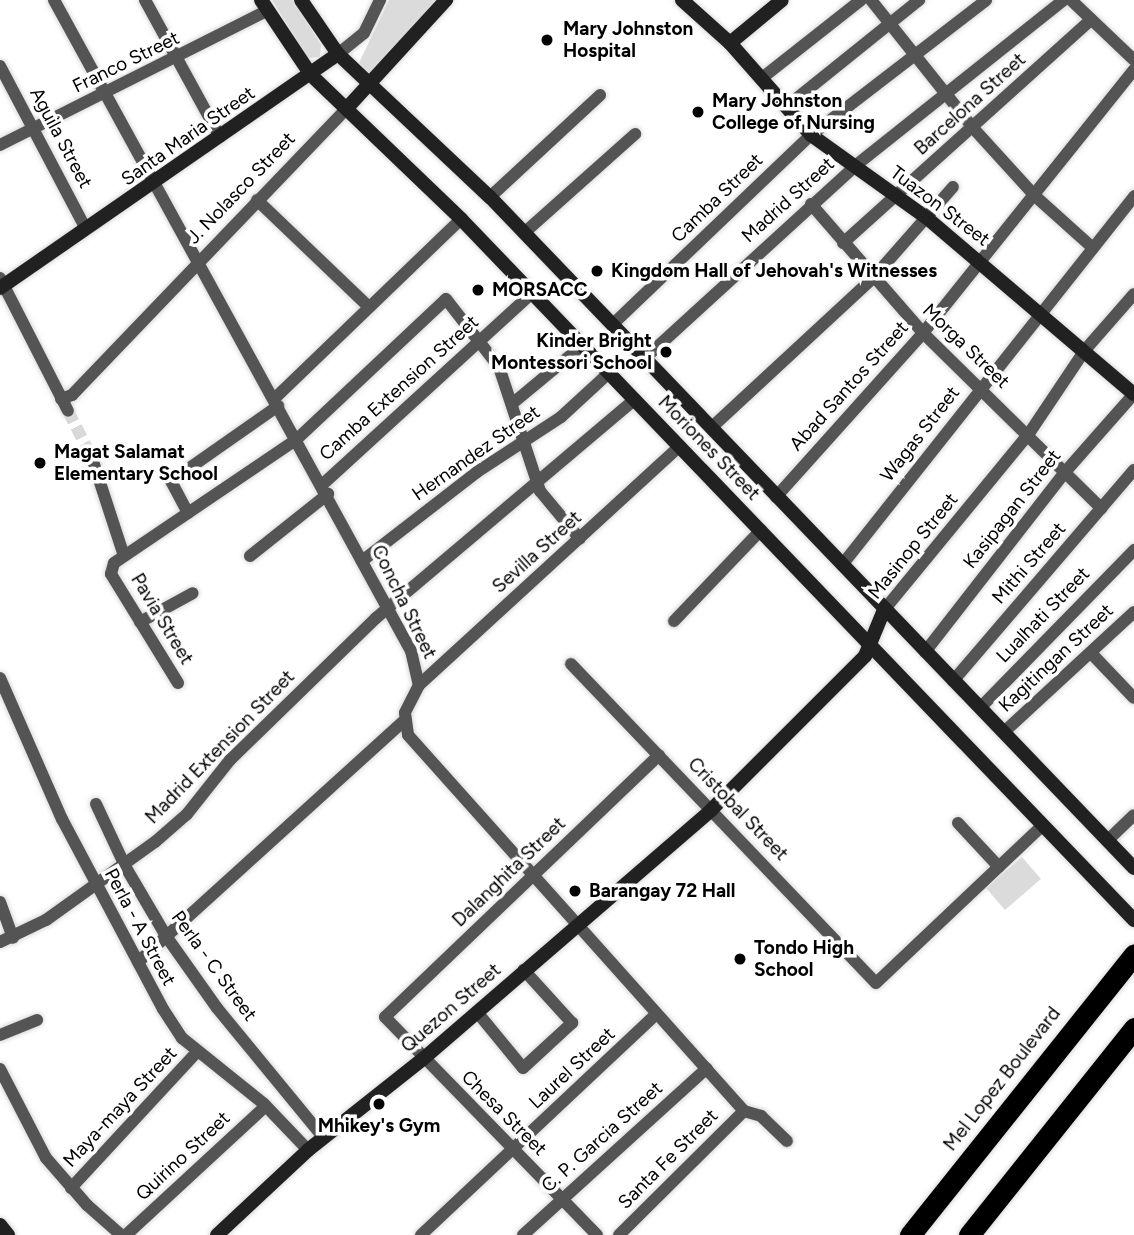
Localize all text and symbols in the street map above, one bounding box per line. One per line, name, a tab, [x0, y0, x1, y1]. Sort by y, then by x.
place label: Mary Johnston Hospital	[563, 18, 693, 62]
street label: Franco Street	[69, 26, 183, 98]
marker: Mary Johnston Hospital	[537, 30, 557, 50]
street label: Barcelona Street	[910, 48, 1030, 160]
street label: Santa Maria Street	[117, 81, 259, 191]
street label: Aguila Street	[25, 84, 97, 192]
place label: Mary Johnston College of Nursing	[712, 90, 875, 134]
marker: Mary Johnston College of Nursing	[690, 104, 706, 120]
street label: J. Nolasco Street	[182, 128, 300, 248]
street label: Camba Street	[667, 149, 767, 247]
street label: Madrid Street	[737, 152, 839, 248]
street label: Tuazon Street	[886, 161, 994, 251]
place label: Kingdom Hall of Jehovah's Witnesses	[611, 260, 937, 282]
marker: Kingdom Hall of Jehovah's Witnesses	[589, 263, 605, 279]
place label: MORSACC	[492, 279, 588, 301]
marker: MORSACC	[470, 282, 486, 298]
street label: Morga Street	[918, 299, 1014, 393]
street label: Camba Extension Street	[315, 311, 483, 465]
street label: Abad Santos Street	[785, 317, 913, 455]
place label: Kinder Bright Montessori School	[491, 330, 652, 374]
marker: Kinder Bright Montessori School	[658, 344, 674, 360]
street label: Wagas Street	[876, 382, 964, 486]
street label: Moriones Street	[653, 391, 765, 505]
street label: Hernandez Street	[408, 400, 544, 506]
place label: Magat Salamat Elementary School	[54, 441, 218, 485]
street label: Kasipagan Street	[958, 445, 1066, 573]
marker: Magat Salamat Elementary School	[32, 455, 48, 471]
street label: Masinop Street	[863, 488, 963, 604]
street label: Sevilla Street	[488, 506, 586, 598]
street label: Mithi Street	[987, 518, 1071, 608]
street label: Concha Street	[367, 541, 441, 663]
street label: Lualhati Street	[992, 562, 1094, 668]
street label: Pavia Street	[126, 569, 198, 669]
street label: Kagitingan Street	[994, 599, 1118, 717]
street label: Madrid Extension Street	[141, 665, 299, 829]
street label: Cristobal Street	[683, 753, 793, 865]
street label: Dalanghita Street	[448, 812, 570, 932]
street label: Perla - A Street	[100, 864, 180, 990]
place label: Barangay 72 Hall	[589, 880, 735, 902]
marker: Barangay 72 Hall	[567, 883, 583, 899]
street label: Perla - C Street	[166, 907, 262, 1025]
place label: Tondo High School	[754, 937, 854, 981]
marker: Tondo High School	[732, 951, 748, 967]
street label: Quezon Street	[396, 959, 506, 1057]
street label: Mel Lopez Boulevard	[939, 1003, 1065, 1155]
street label: Laurel Street	[524, 1022, 620, 1114]
street label: Maya-maya Street	[58, 1042, 182, 1172]
street label: Chesa Street	[457, 1066, 551, 1160]
street label: C. P. Garcia Street	[537, 1077, 667, 1197]
marker: Mhikey's Gym	[371, 1096, 387, 1112]
street label: Santa Fe Street	[613, 1104, 723, 1214]
street label: Quirino Street	[131, 1107, 235, 1205]
place label: Mhikey's Gym	[318, 1115, 440, 1137]

